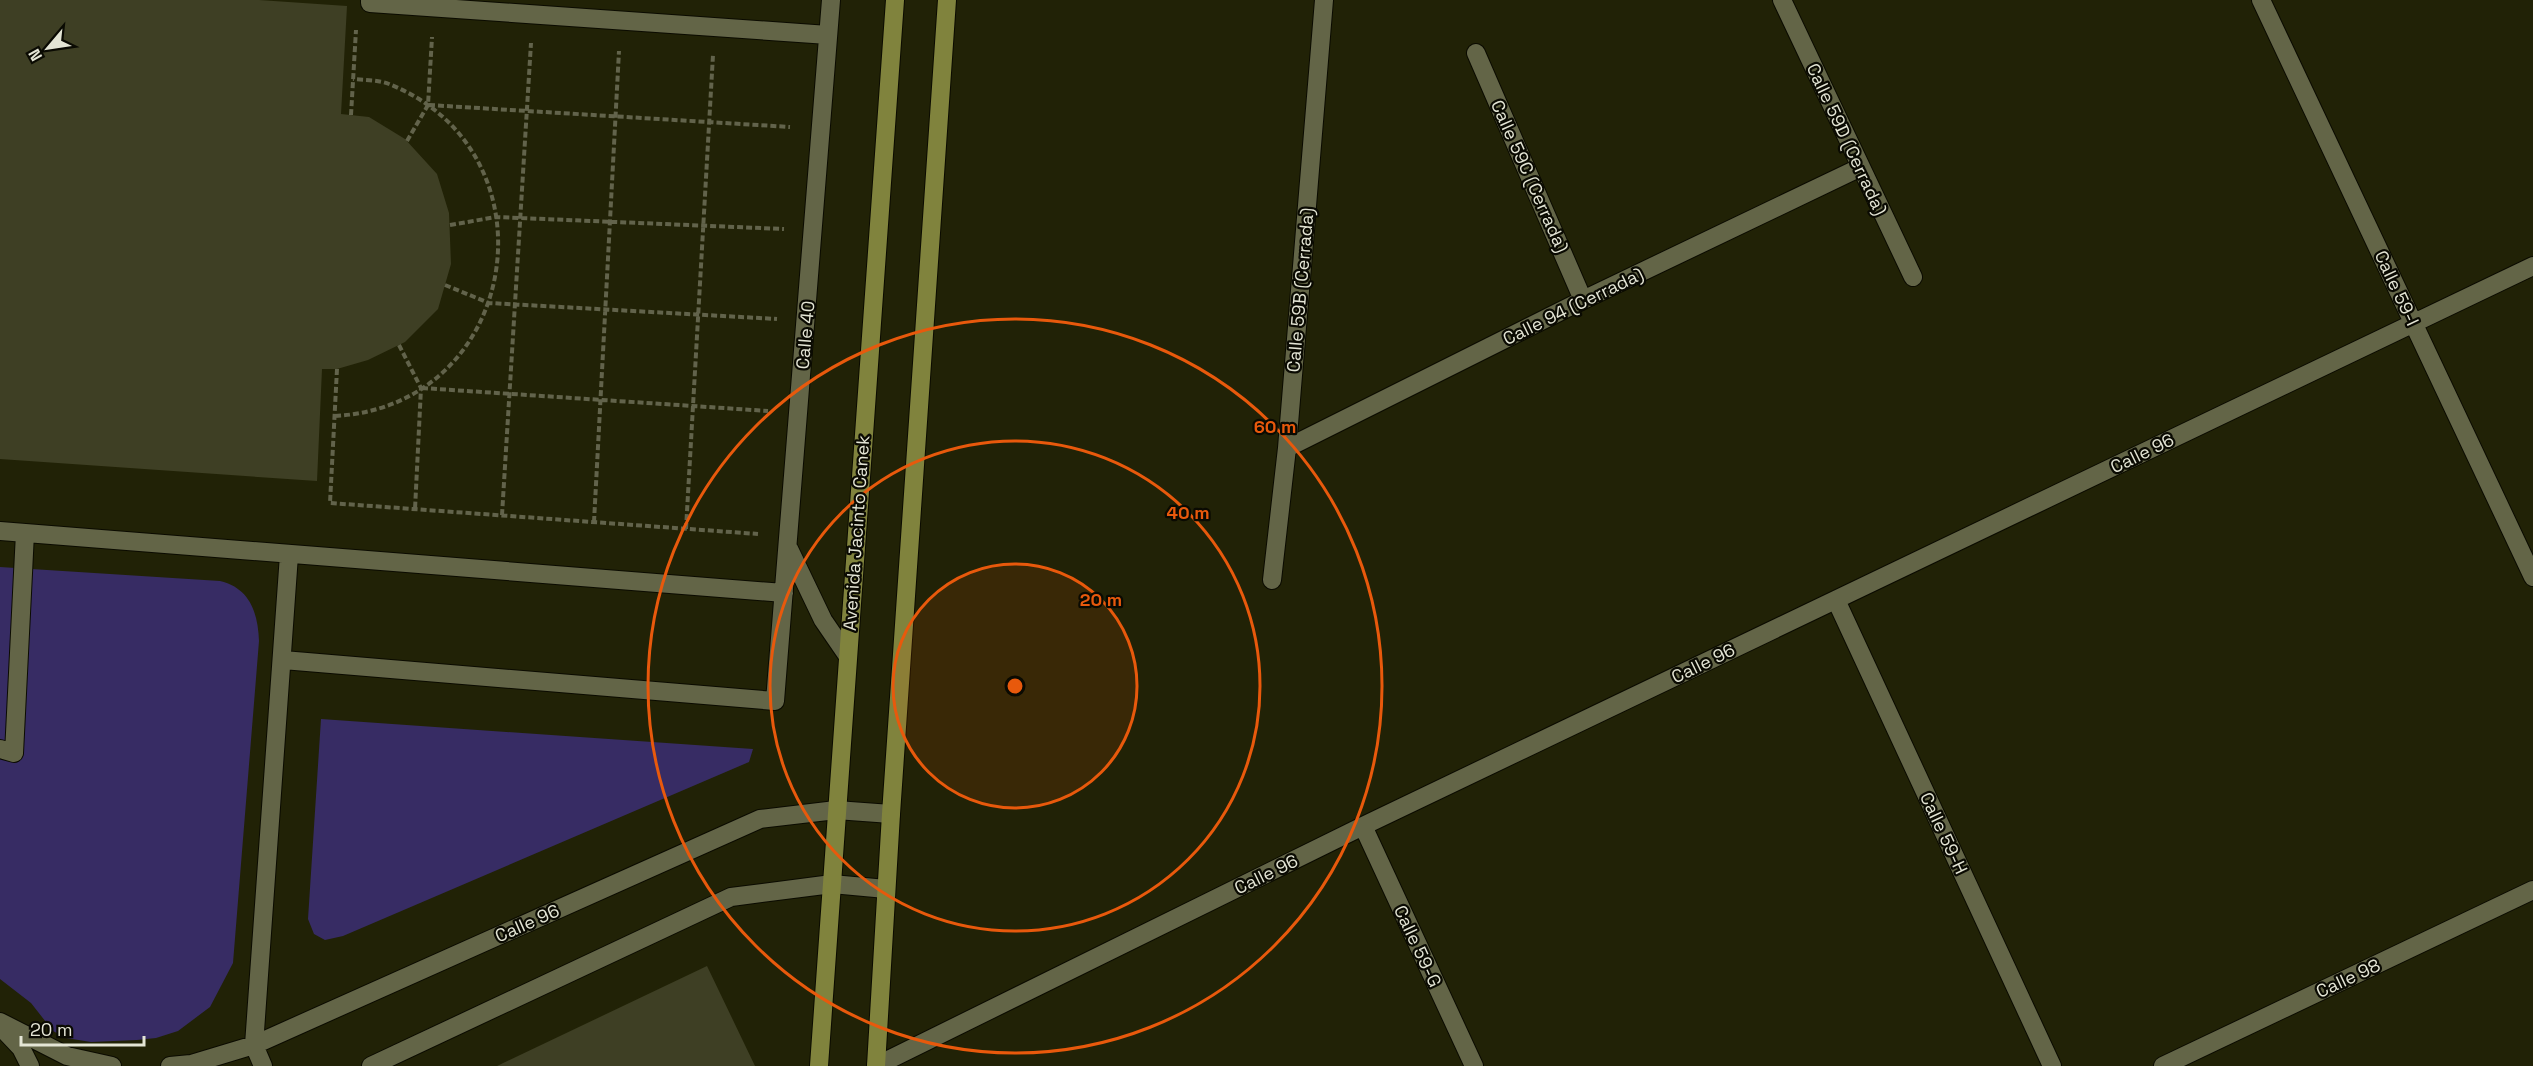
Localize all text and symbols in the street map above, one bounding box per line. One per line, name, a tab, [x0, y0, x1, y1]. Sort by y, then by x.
north arrow	[18, 18, 78, 78]
text: N	[24, 45, 47, 65]
street label: Calle 59D (Cerrada)	[1802, 59, 1892, 219]
street label: Calle 59C (Cerrada)	[1486, 96, 1574, 256]
street label: Calle 59B (Cerrada)	[1281, 207, 1319, 373]
street label: Calle 59-I	[2370, 247, 2424, 329]
street label: Calle 94 (Cerrada)	[1499, 262, 1647, 350]
street label: Calle 40	[791, 300, 819, 370]
text: 60 m	[1254, 415, 1296, 438]
street label: Calle 96	[2106, 428, 2178, 478]
street label: Avenida Jacinto Canek	[838, 434, 874, 632]
text: 40 m	[1166, 501, 1210, 524]
text: 20 m	[1080, 588, 1122, 611]
street label: Calle 96	[1667, 638, 1739, 688]
centre of rings	[1005, 676, 1025, 696]
street label: Calle 59-H	[1915, 788, 1973, 878]
street label: Calle 96	[1230, 849, 1302, 899]
street label: Calle 96	[491, 899, 563, 947]
street label: Calle 59-G	[1389, 901, 1447, 991]
street label: Calle 98	[2312, 953, 2384, 1003]
scale bar	[21, 1009, 144, 1047]
text: 20 m	[30, 1018, 73, 1041]

